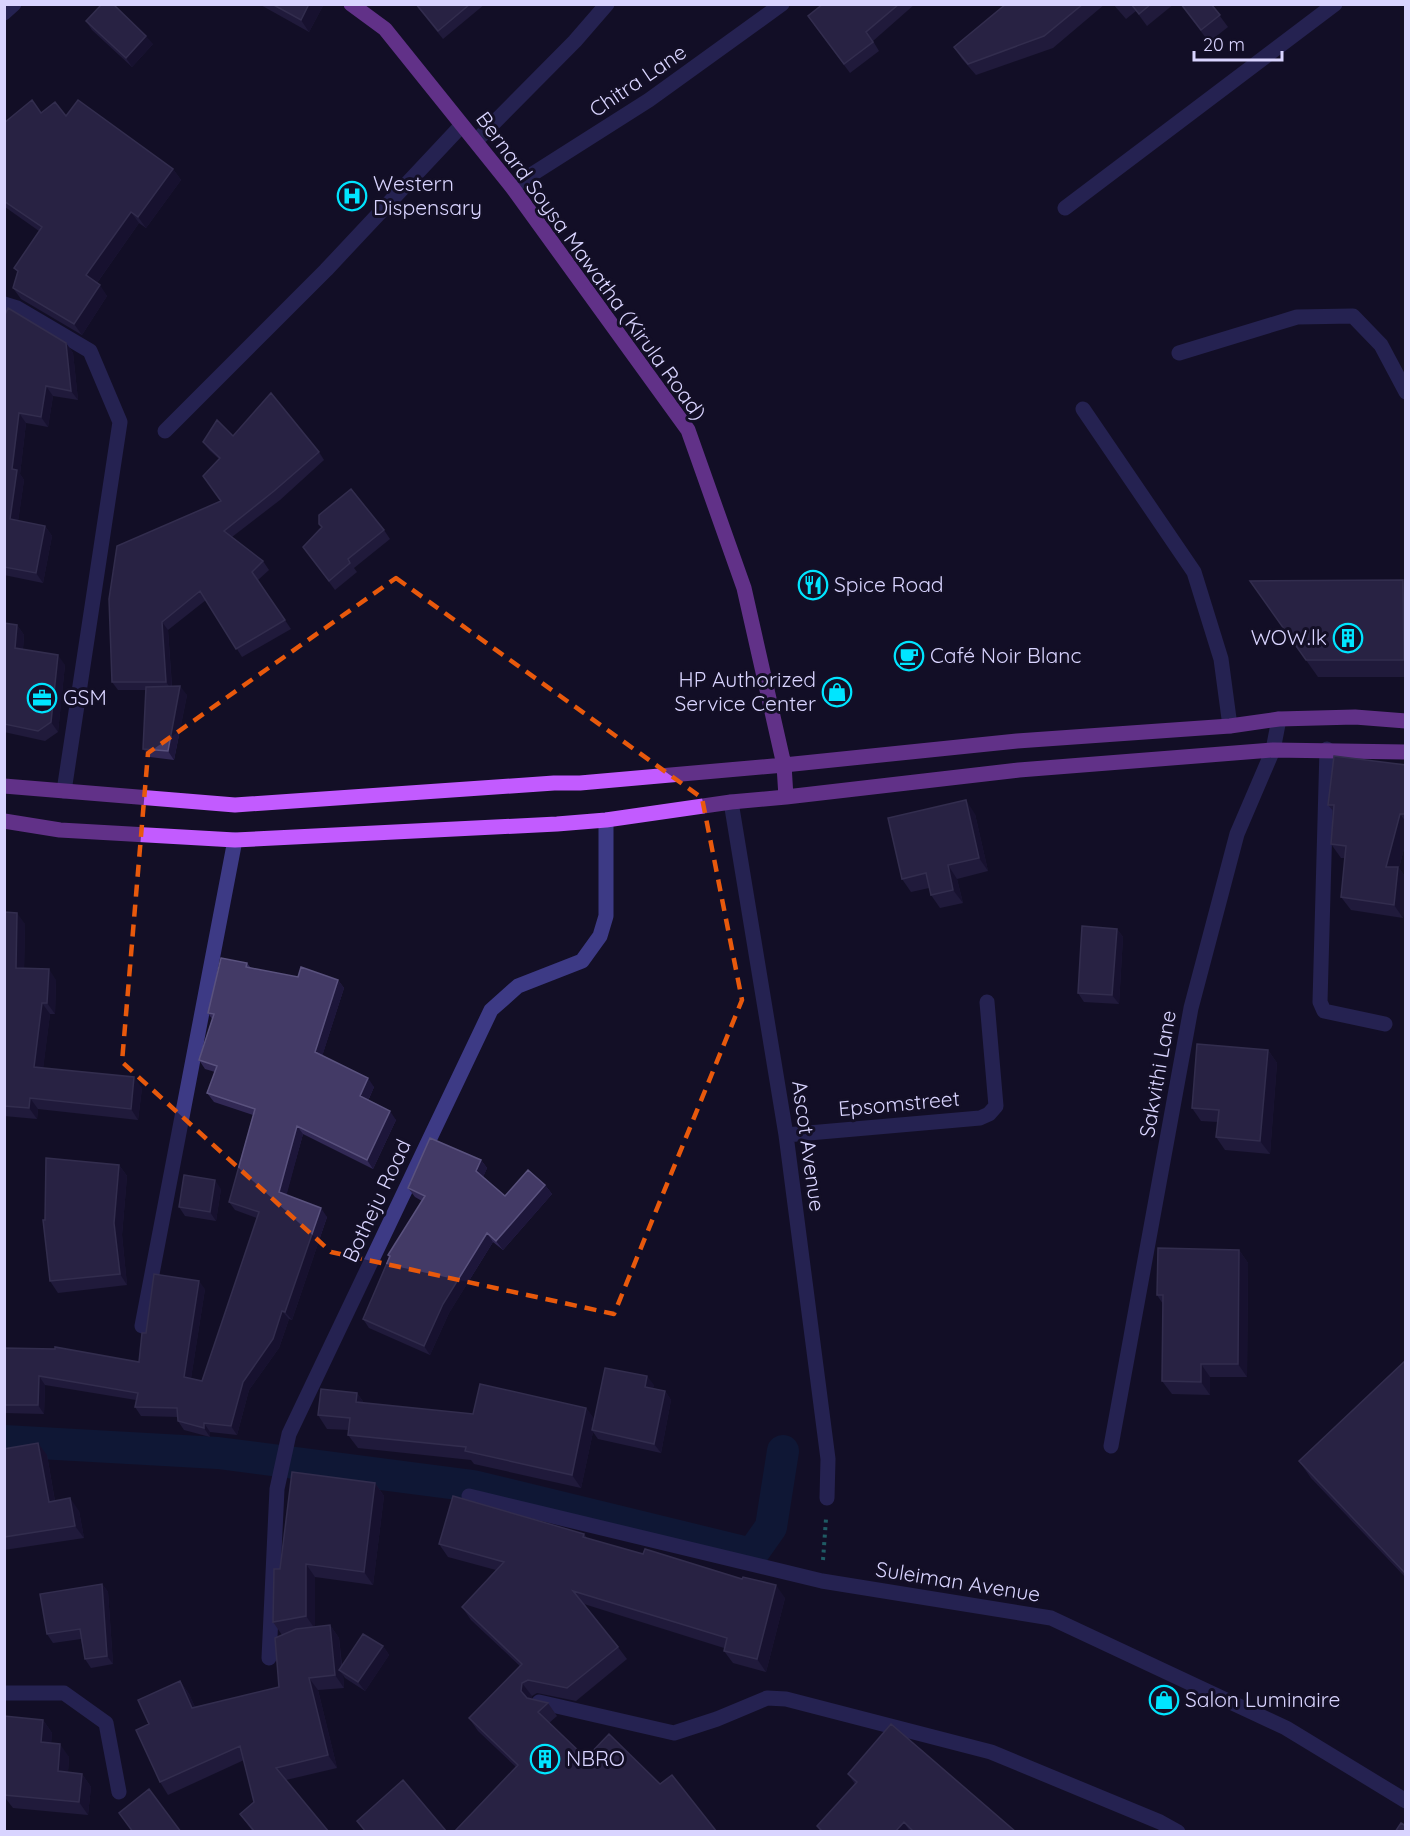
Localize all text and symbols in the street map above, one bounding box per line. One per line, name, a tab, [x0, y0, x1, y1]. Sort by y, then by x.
scale bar	[1194, 24, 1282, 62]
text: 20 m	[1203, 33, 1245, 56]
street label: Chitra Lane	[584, 38, 691, 122]
street label: Bernard Soysa Mawatha (Kirula Road)	[471, 106, 713, 425]
place label: Western Dispensary	[373, 170, 482, 220]
hospital icon: Western Dispensary	[336, 180, 368, 212]
restaurant icon: Spice Road	[797, 569, 829, 601]
place label: Spice Road	[834, 571, 944, 597]
building icon: WOW.lk	[1332, 622, 1364, 654]
place label: WOW.lk	[1251, 624, 1327, 650]
cafe icon: Café Noir Blanc	[893, 640, 925, 672]
place label: Café Noir Blanc	[930, 642, 1081, 668]
place label: HP Authorized Service Center	[674, 666, 816, 716]
shop icon: HP Authorized Service Center	[821, 676, 853, 708]
office icon: GSM	[26, 682, 58, 714]
place label: GSM	[63, 684, 107, 710]
street label: Sakvithi Lane	[1133, 1008, 1181, 1139]
street label: Ascot Avenue	[787, 1079, 831, 1213]
street label: Epsomstreet	[837, 1085, 961, 1121]
street label: Botheju Road	[336, 1135, 416, 1266]
street label: Suleiman Avenue	[874, 1555, 1042, 1607]
shop icon: Salon Luminaire	[1148, 1684, 1180, 1716]
place label: Salon Luminaire	[1185, 1686, 1340, 1712]
building icon: NBRO	[529, 1743, 561, 1775]
place label: NBRO	[566, 1745, 625, 1771]

